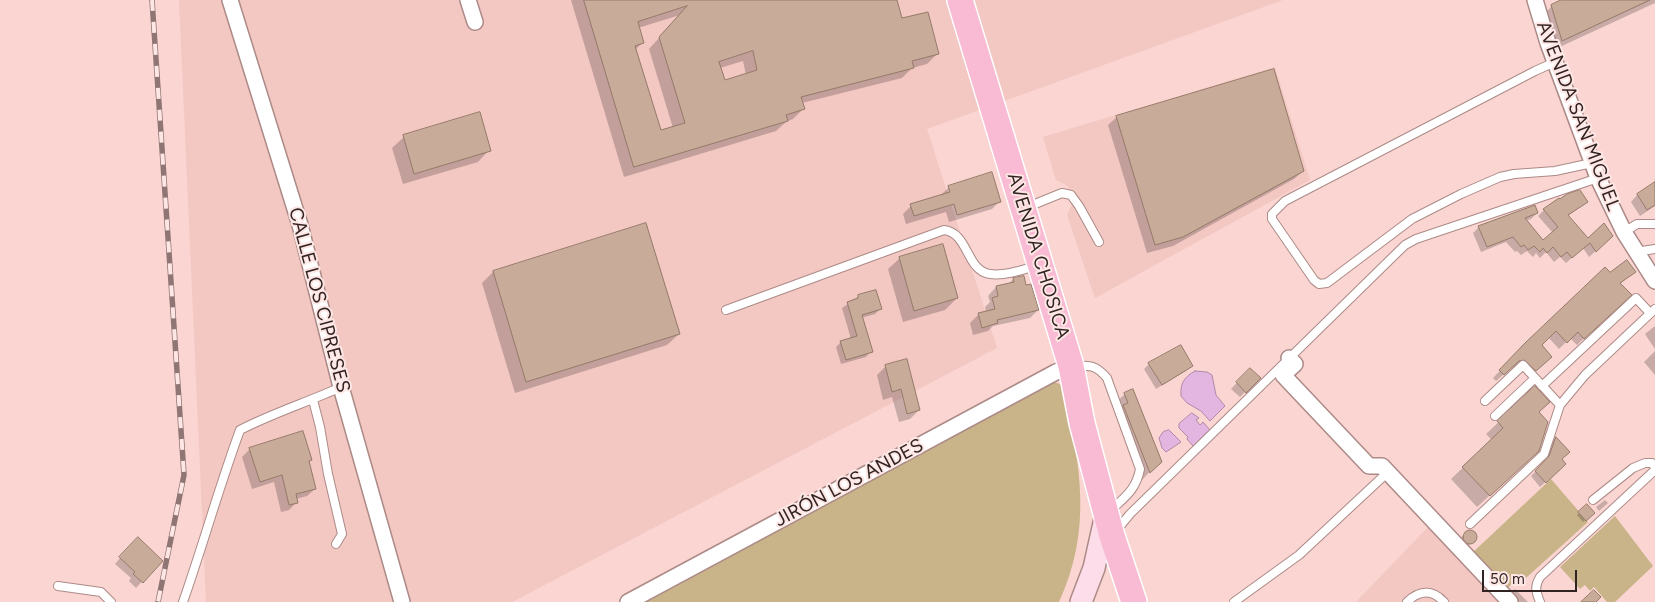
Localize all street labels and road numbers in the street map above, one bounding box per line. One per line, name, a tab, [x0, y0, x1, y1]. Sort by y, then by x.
street label: AVENIDA SAN MIGUEL	[1531, 18, 1625, 214]
street label: AVENIDA CHOSICA	[1002, 170, 1074, 342]
street label: CALLE LOS CIPRESES	[283, 205, 355, 395]
street label: JIRÓN LOS ANDES	[771, 434, 927, 532]

